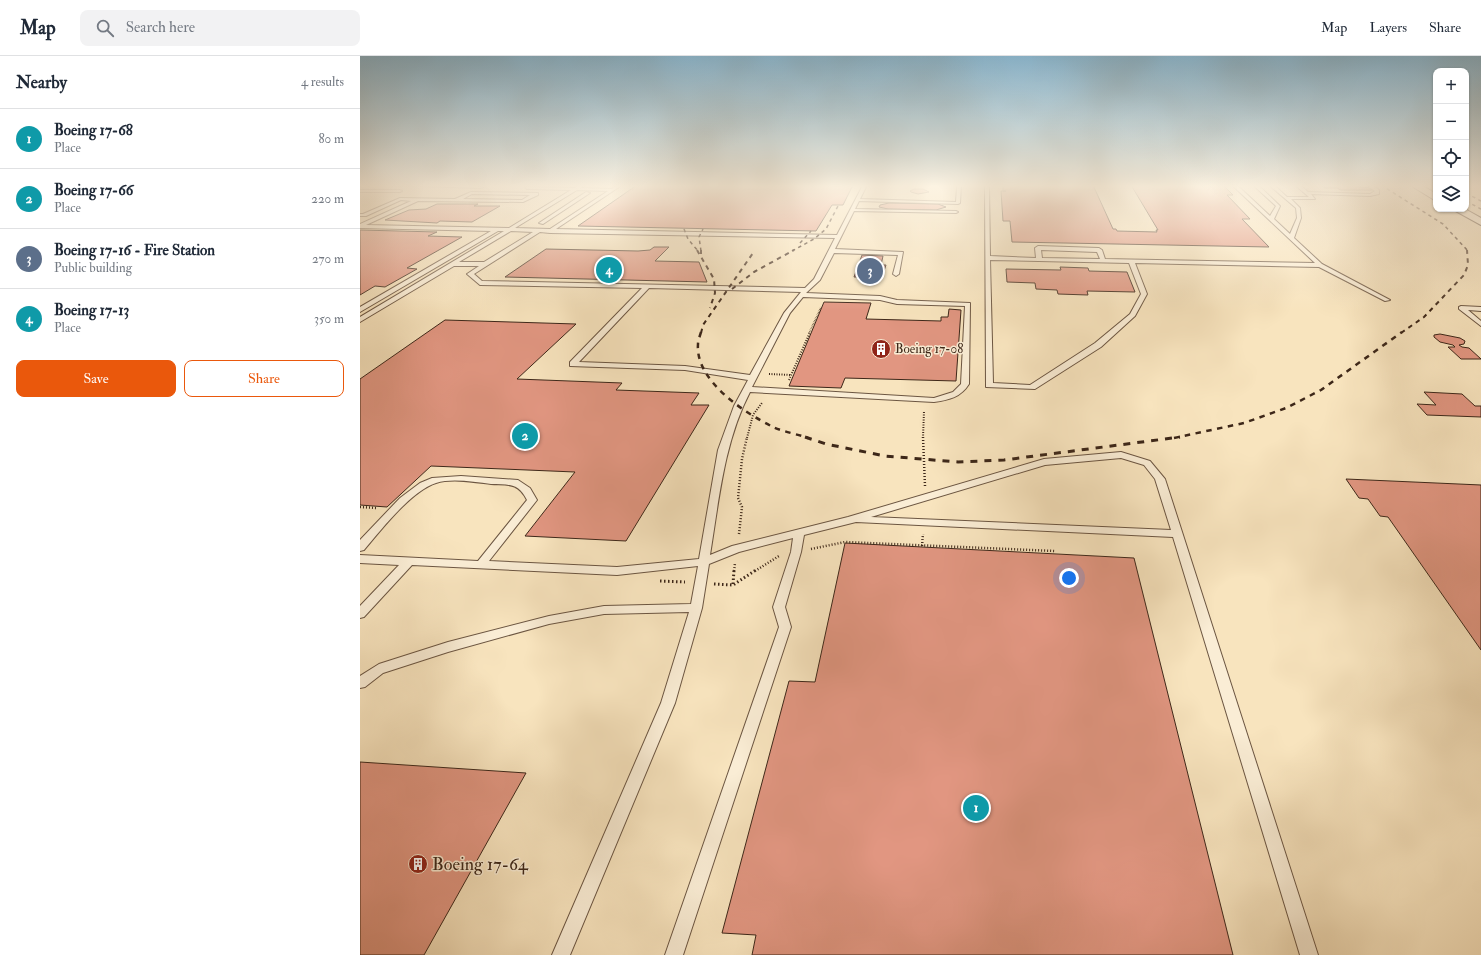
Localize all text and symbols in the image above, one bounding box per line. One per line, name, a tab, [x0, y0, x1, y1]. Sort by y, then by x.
search box	[80, 10, 360, 46]
text: Map	[20, 16, 56, 40]
icon: search	[94, 17, 116, 39]
text: Search here	[126, 18, 195, 37]
text: Map	[1321, 19, 1347, 36]
text: Layers	[1369, 19, 1407, 36]
text: Share	[1429, 19, 1461, 36]
map controls	[1433, 68, 1469, 212]
button: +	[1433, 68, 1469, 104]
text: Nearby	[16, 72, 67, 93]
text: 4 results	[301, 74, 344, 90]
button: −	[1433, 104, 1469, 140]
text: Boeing 17-68	[54, 121, 133, 140]
text: 1	[27, 131, 31, 147]
text: 80 m	[318, 131, 344, 147]
text: Place	[54, 140, 81, 156]
button: locate	[1433, 140, 1469, 176]
button: layers	[1433, 176, 1469, 212]
text: Boeing 17-66	[54, 181, 133, 200]
text: 2	[26, 191, 32, 207]
text: 220 m	[311, 191, 344, 207]
text: Place	[54, 200, 81, 216]
text: Boeing 17-16 - Fire Station	[54, 241, 215, 260]
text: 3	[27, 251, 32, 267]
text: 270 m	[312, 251, 344, 267]
pin: 4	[596, 255, 622, 285]
pin: 3	[857, 256, 883, 286]
text: Public building	[54, 260, 132, 276]
text: Boeing 17-13	[54, 301, 129, 320]
text: 4	[25, 311, 33, 327]
text: 350 m	[314, 311, 344, 327]
text: Place	[54, 320, 81, 336]
building icon: Boeing 17-08	[870, 338, 892, 360]
place label: Boeing 17-08	[895, 341, 963, 357]
button: Save	[16, 360, 176, 397]
button: Share	[184, 360, 344, 397]
pin: 2	[512, 421, 538, 451]
your location	[1059, 568, 1079, 588]
pin: 1	[963, 793, 989, 823]
building icon: Boeing 17-64	[407, 853, 429, 875]
place label: Boeing 17-64	[432, 853, 529, 876]

